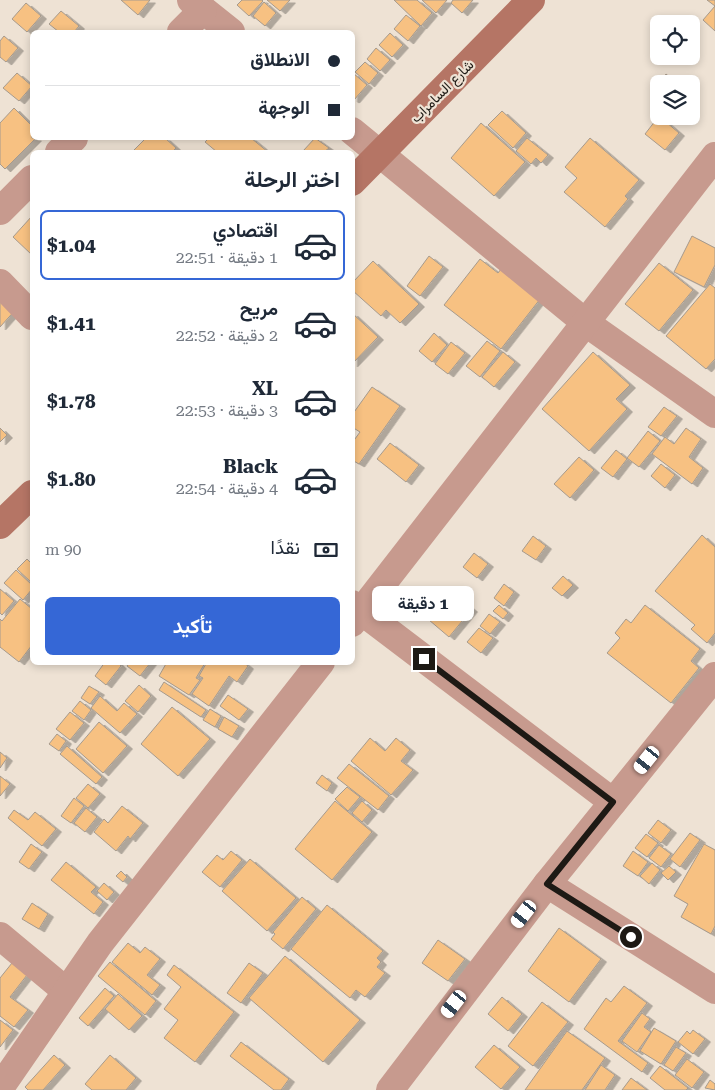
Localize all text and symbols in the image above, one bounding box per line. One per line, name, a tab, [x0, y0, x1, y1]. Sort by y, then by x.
map controls	[650, 15, 700, 125]
button: locate	[650, 15, 700, 65]
text: الانطلاق	[250, 48, 310, 71]
street label: شارع السامراب	[407, 56, 479, 128]
button: layers	[650, 75, 700, 125]
text: الوجهة	[258, 96, 310, 119]
text: اختر الرحلة	[244, 167, 340, 192]
text: اقتصادي	[213, 219, 278, 242]
icon: car	[293, 223, 338, 268]
text: $1.04	[47, 234, 96, 257]
text: 1 دقيقة · 22:51	[176, 248, 278, 267]
text: مريح	[240, 297, 278, 320]
icon: car	[293, 301, 338, 346]
text: $1.41	[47, 312, 96, 335]
text: 2 دقيقة · 22:52	[176, 326, 278, 345]
text: XL	[252, 377, 278, 400]
icon: car	[293, 379, 338, 424]
text: $1.78	[47, 390, 96, 413]
text: 3 دقيقة · 22:53	[176, 401, 278, 420]
text: Black	[223, 455, 278, 478]
icon: car	[293, 457, 338, 502]
text: $1.80	[47, 468, 96, 491]
text: 4 دقيقة · 22:54	[176, 479, 278, 498]
text: نقدًا	[271, 536, 300, 559]
icon: cash	[312, 536, 340, 564]
text: 90 m	[45, 540, 82, 559]
callout: 1 دقيقة	[373, 586, 475, 622]
text: 1 دقيقة	[398, 594, 448, 613]
button: تأكيد	[45, 597, 340, 655]
route end	[413, 648, 435, 670]
car	[631, 744, 662, 776]
car	[508, 898, 539, 930]
route start	[620, 926, 642, 948]
car	[438, 988, 469, 1020]

